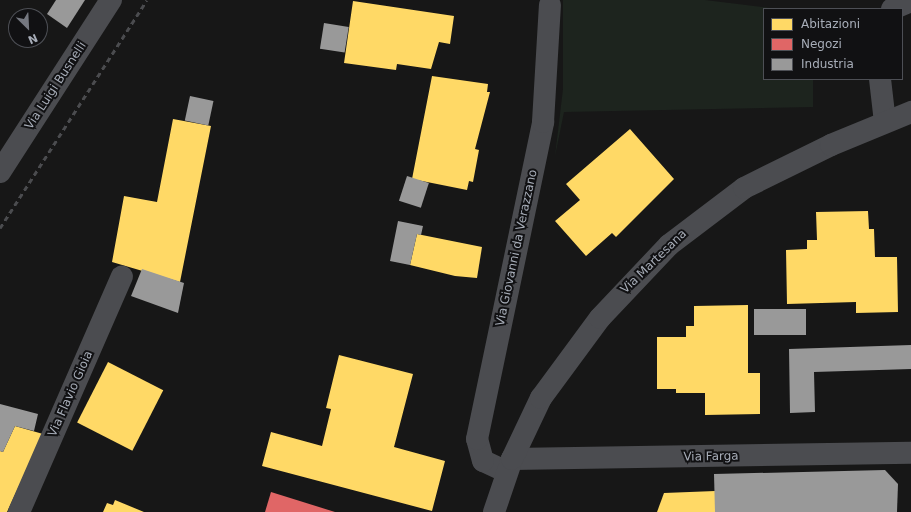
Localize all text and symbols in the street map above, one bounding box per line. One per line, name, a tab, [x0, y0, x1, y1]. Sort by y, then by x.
north arrow	[8, 8, 48, 48]
legend	[763, 8, 903, 80]
text: Abitazioni	[801, 17, 860, 31]
text: N	[26, 31, 40, 46]
text: Negozi	[801, 37, 842, 51]
street label: Via Luigi Busnelli	[22, 39, 90, 133]
text: Industria	[801, 57, 854, 71]
street label: Via Giovanni da Verazzano	[493, 168, 541, 328]
street label: Via Martesana	[618, 227, 690, 297]
street label: Via Flavio Gioia	[46, 349, 96, 439]
street label: Via Farga	[683, 449, 739, 465]

